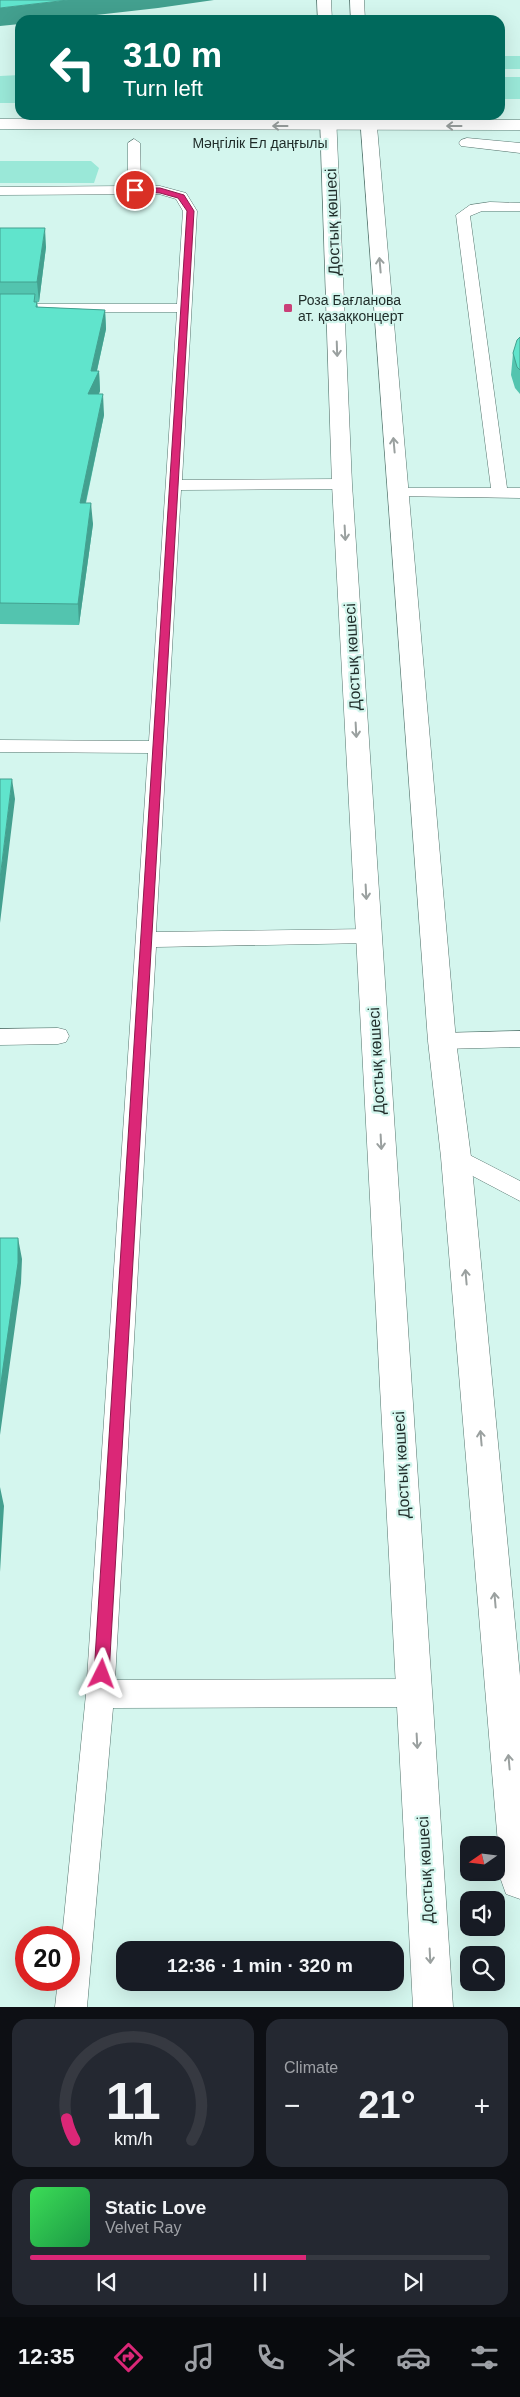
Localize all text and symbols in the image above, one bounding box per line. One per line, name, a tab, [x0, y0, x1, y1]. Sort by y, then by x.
icon: left	[40, 35, 105, 100]
text: 310 m	[123, 35, 222, 74]
text: Turn left	[123, 76, 203, 101]
one-way arrow	[272, 121, 288, 130]
one-way arrow	[446, 121, 462, 131]
street label: Мәңгілік Ел даңғылы	[192, 135, 328, 151]
street label: Достық көшесі	[322, 168, 343, 276]
pin	[114, 169, 156, 211]
icon: arrive	[121, 176, 149, 204]
one-way arrow	[376, 257, 385, 273]
place label: Роза Бағланова ат. қазақконцерт	[298, 292, 404, 324]
marker: Роза Бағланова ат. қазақконцерт	[282, 302, 294, 314]
one-way arrow	[332, 341, 341, 357]
one-way arrow	[390, 437, 399, 453]
one-way arrow	[340, 524, 349, 540]
street label: Достық көшесі	[341, 603, 364, 711]
one-way arrow	[352, 722, 361, 738]
one-way arrow	[361, 884, 370, 900]
street label: Достық көшесі	[365, 1007, 388, 1115]
one-way arrow	[376, 1133, 386, 1149]
one-way arrow	[461, 1269, 471, 1285]
street label: Достық көшесі	[390, 1411, 413, 1519]
one-way arrow	[476, 1431, 485, 1447]
one-way arrow	[490, 1593, 500, 1609]
position arrow	[75, 1647, 127, 1699]
one-way arrow	[413, 1733, 422, 1749]
one-way arrow	[505, 1755, 514, 1771]
street label: Достық көшесі	[414, 1816, 437, 1924]
north arrow	[460, 1836, 505, 1881]
map controls	[460, 1836, 505, 1991]
button: sound	[460, 1891, 505, 1936]
speed limit sign: 20	[15, 1926, 80, 1991]
button: search	[460, 1946, 505, 1991]
one-way arrow	[426, 1948, 435, 1964]
text: 12:36 · 1 min · 320 m	[167, 1955, 353, 1976]
text: Climate	[284, 2059, 338, 2076]
text: 11	[106, 2072, 160, 2130]
text: 21°	[358, 2084, 416, 2126]
text: −	[284, 2090, 300, 2121]
text: +	[474, 2090, 490, 2121]
text: km/h	[114, 2129, 152, 2149]
text: Static Love	[105, 2197, 206, 2218]
text: Velvet Ray	[105, 2219, 181, 2236]
icon: previous	[93, 2268, 121, 2296]
icon: pause	[246, 2268, 274, 2296]
icon: next	[399, 2268, 427, 2296]
icon: directions	[111, 2340, 146, 2375]
icon: music	[182, 2340, 217, 2375]
icon: phone	[253, 2340, 288, 2375]
icon: climate	[324, 2340, 359, 2375]
icon: car	[396, 2340, 431, 2375]
icon: filters	[467, 2340, 502, 2375]
text: 12:35	[18, 2344, 74, 2369]

